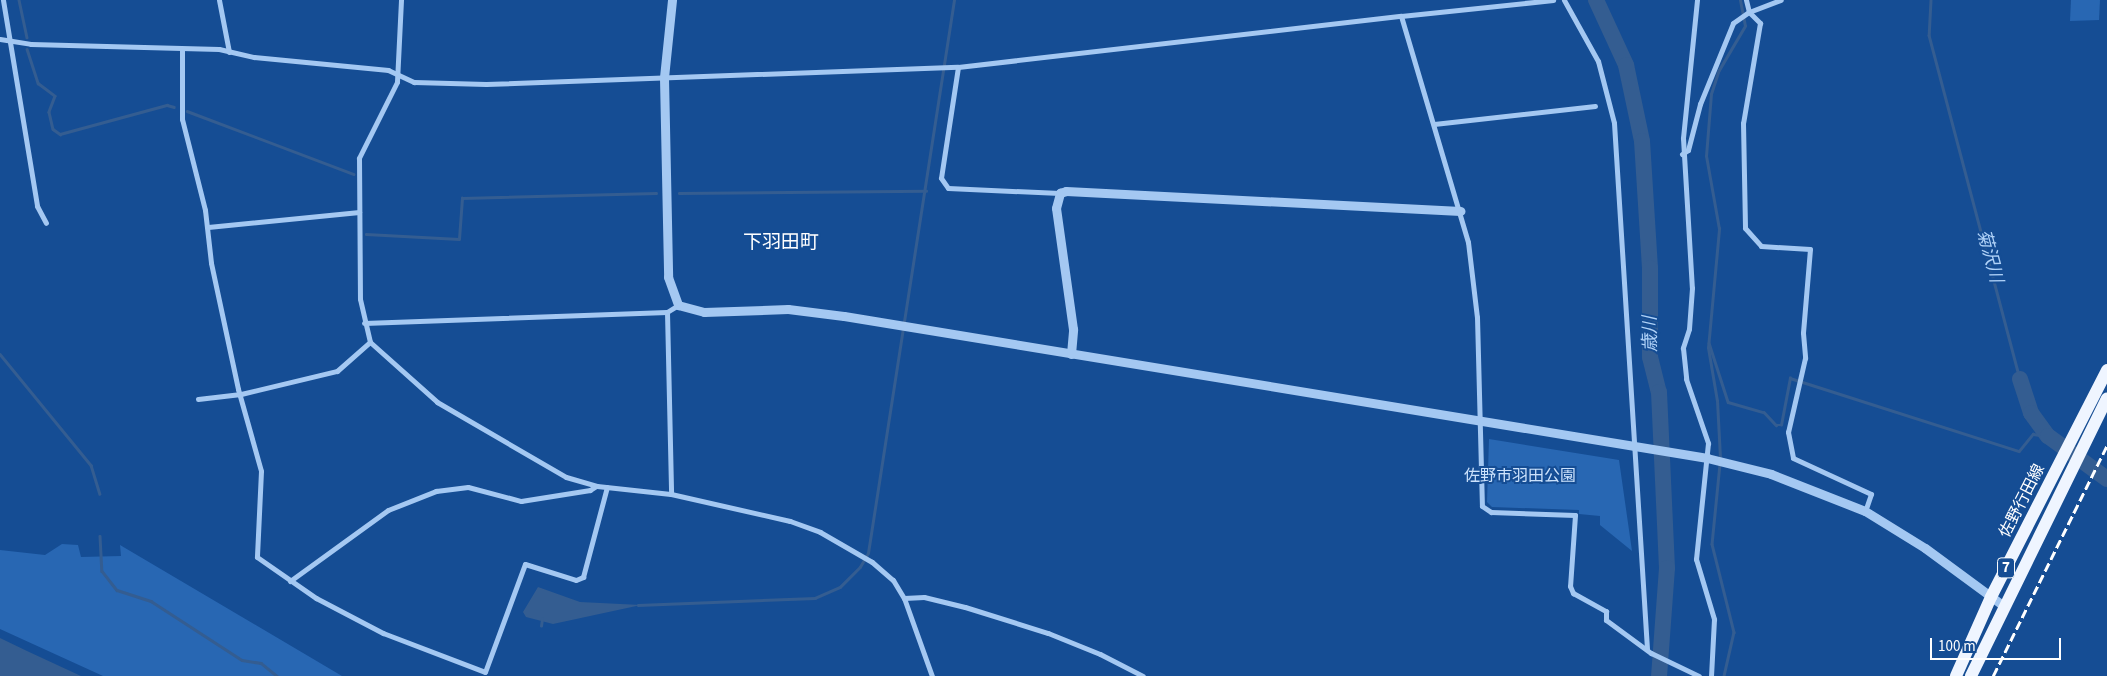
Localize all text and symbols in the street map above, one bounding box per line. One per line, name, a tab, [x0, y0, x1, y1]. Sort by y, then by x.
water label: 菊沢川	[1972, 227, 2006, 285]
district label: 下羽田町	[743, 232, 819, 254]
water label: 歳川	[1640, 316, 1662, 352]
street label: 佐野行田線	[1995, 461, 2049, 541]
park label: 佐野市羽田公園	[1464, 466, 1576, 486]
road number: 7	[1996, 556, 2016, 580]
scale bar	[1932, 628, 2063, 660]
text: 100 m	[1938, 636, 1976, 657]

